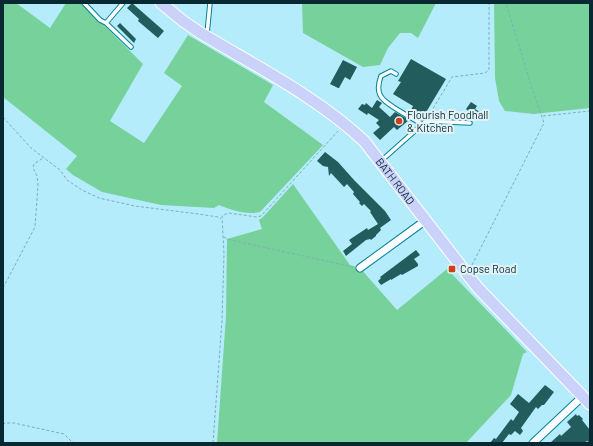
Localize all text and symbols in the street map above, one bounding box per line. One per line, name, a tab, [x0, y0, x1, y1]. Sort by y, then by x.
place label: Flourish Foodhall & Kitchen	[407, 108, 488, 134]
marker: Flourish Foodhall & Kitchen	[394, 116, 404, 126]
street label: BATH ROAD	[374, 155, 418, 207]
place label: Copse Road	[460, 262, 516, 275]
marker: Copse Road	[447, 264, 457, 274]

